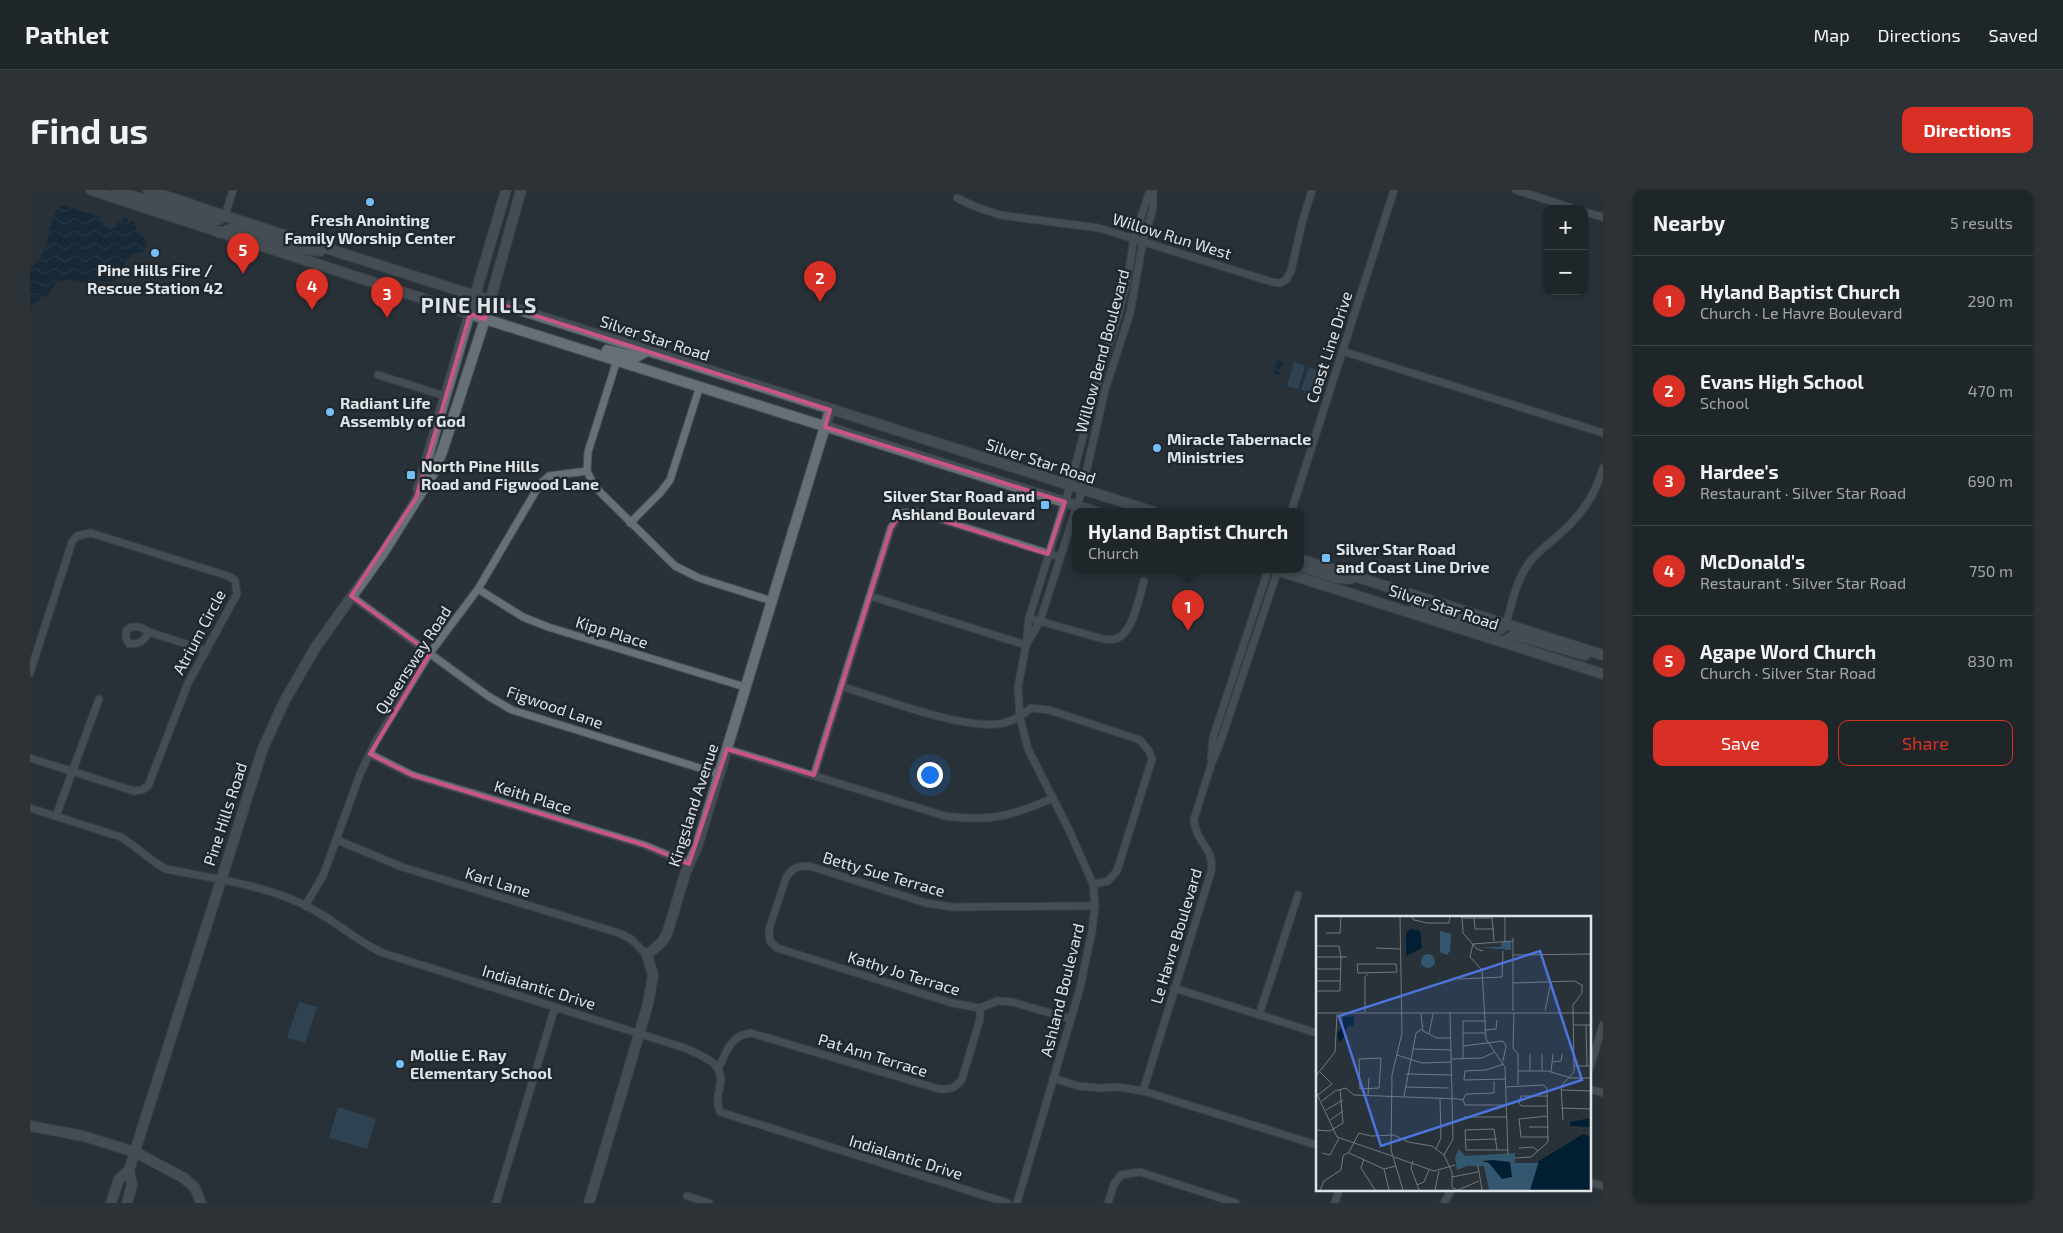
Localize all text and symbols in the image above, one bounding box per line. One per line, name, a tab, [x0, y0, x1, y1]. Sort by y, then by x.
text: Pathlet	[25, 20, 109, 49]
text: Map	[1813, 24, 1850, 46]
text: Directions	[1878, 24, 1961, 46]
text: Saved	[1989, 24, 2038, 46]
button: Directions	[1902, 107, 2033, 153]
text: Find us	[30, 109, 148, 151]
marker: Fresh Anointing Family Worship Center	[364, 196, 376, 208]
map controls	[1543, 205, 1588, 295]
button: +	[1543, 205, 1588, 250]
street label: Willow Run West	[1110, 208, 1234, 263]
place label: Fresh Anointing Family Worship Center	[285, 210, 456, 248]
text: Nearby	[1653, 210, 1725, 235]
text: 5 results	[1950, 213, 2013, 232]
pin: 5	[227, 233, 259, 274]
marker: Pine Hills Fire / Rescue Station 42	[149, 247, 161, 259]
button: −	[1543, 250, 1588, 295]
place label: Pine Hills Fire / Rescue Station 42	[87, 260, 223, 297]
pin: 2	[804, 261, 836, 302]
street label: Willow Bend Boulevard	[1071, 267, 1133, 435]
pin: 4	[296, 269, 328, 310]
pin: 3	[371, 277, 403, 318]
text: Hyland Baptist Church	[1700, 280, 1900, 303]
street label: Coast Line Drive	[1302, 289, 1356, 405]
text: 1	[1666, 291, 1672, 310]
text: 290 m	[1968, 291, 2013, 310]
district label: PINE HILLS	[421, 292, 537, 317]
text: Church · Le Havre Boulevard	[1700, 303, 1902, 322]
street label: Silver Star Road	[598, 311, 712, 364]
text: Evans High School	[1700, 370, 1864, 393]
text: 2	[1664, 381, 1674, 400]
text: 470 m	[1968, 381, 2013, 400]
place label: Radiant Life Assembly of God	[340, 393, 465, 431]
text: School	[1700, 393, 1749, 412]
marker: Radiant Life Assembly of God	[324, 406, 336, 418]
place label: Miracle Tabernacle Ministries	[1167, 429, 1311, 466]
street label: Silver Star Road	[984, 434, 1098, 487]
marker: Miracle Tabernacle Ministries	[1151, 442, 1163, 454]
place label: North Pine Hills Road and Figwood Lane	[421, 456, 599, 493]
text: Hardee's	[1700, 460, 1779, 483]
marker: North Pine Hills Road and Figwood Lane	[405, 469, 417, 481]
text: 3	[1664, 471, 1674, 490]
text: 690 m	[1967, 471, 2013, 490]
text: Restaurant · Silver Star Road	[1700, 483, 1906, 502]
place label: Silver Star Road and Ashland Boulevard	[883, 486, 1035, 523]
marker: Silver Star Road and Ashland Boulevard	[1039, 499, 1051, 511]
popup	[1072, 508, 1304, 573]
text: Hyland Baptist Church	[1088, 520, 1288, 543]
place label: Silver Star Road and Coast Line Drive	[1336, 539, 1489, 576]
text: Church	[1088, 543, 1139, 562]
text: McDonald's	[1700, 550, 1805, 573]
marker: Silver Star Road and Coast Line Drive	[1320, 552, 1332, 564]
text: 4	[1664, 561, 1674, 580]
text: 750 m	[1969, 561, 2013, 580]
text: Restaurant · Silver Star Road	[1700, 573, 1906, 592]
street label: Silver Star Road	[1387, 580, 1501, 633]
street label: Atrium Circle	[168, 586, 229, 677]
pin: 1	[1172, 590, 1204, 631]
street label: Queensway Road	[371, 602, 455, 718]
street label: Kipp Place	[574, 611, 651, 652]
text: Agape Word Church	[1700, 640, 1876, 663]
text: 5	[1665, 651, 1673, 670]
text: 830 m	[1967, 651, 2013, 670]
text: Church · Silver Star Road	[1700, 663, 1876, 682]
street label: Figwood Lane	[505, 681, 606, 732]
button: Save	[1653, 720, 1828, 766]
button: Share	[1838, 720, 2013, 766]
street label: Kingsland Avenue	[664, 741, 721, 869]
street label: Pine Hills Road	[199, 760, 250, 868]
your location	[917, 762, 943, 788]
street label: Keith Place	[492, 776, 574, 817]
street label: Betty Sue Terrace	[821, 847, 947, 900]
street label: Karl Lane	[463, 863, 533, 900]
street label: Le Havre Boulevard	[1146, 866, 1205, 1006]
inset map	[1316, 916, 1590, 1190]
street label: Ashland Boulevard	[1036, 921, 1087, 1059]
street label: Kathy Jo Terrace	[846, 946, 963, 999]
street label: Indialantic Drive	[480, 960, 598, 1013]
street label: Pat Ann Terrace	[816, 1029, 930, 1080]
place label: Mollie E. Ray Elementary School	[410, 1045, 553, 1083]
marker: Mollie E. Ray Elementary School	[394, 1058, 406, 1070]
street label: Indialantic Drive	[847, 1130, 965, 1183]

